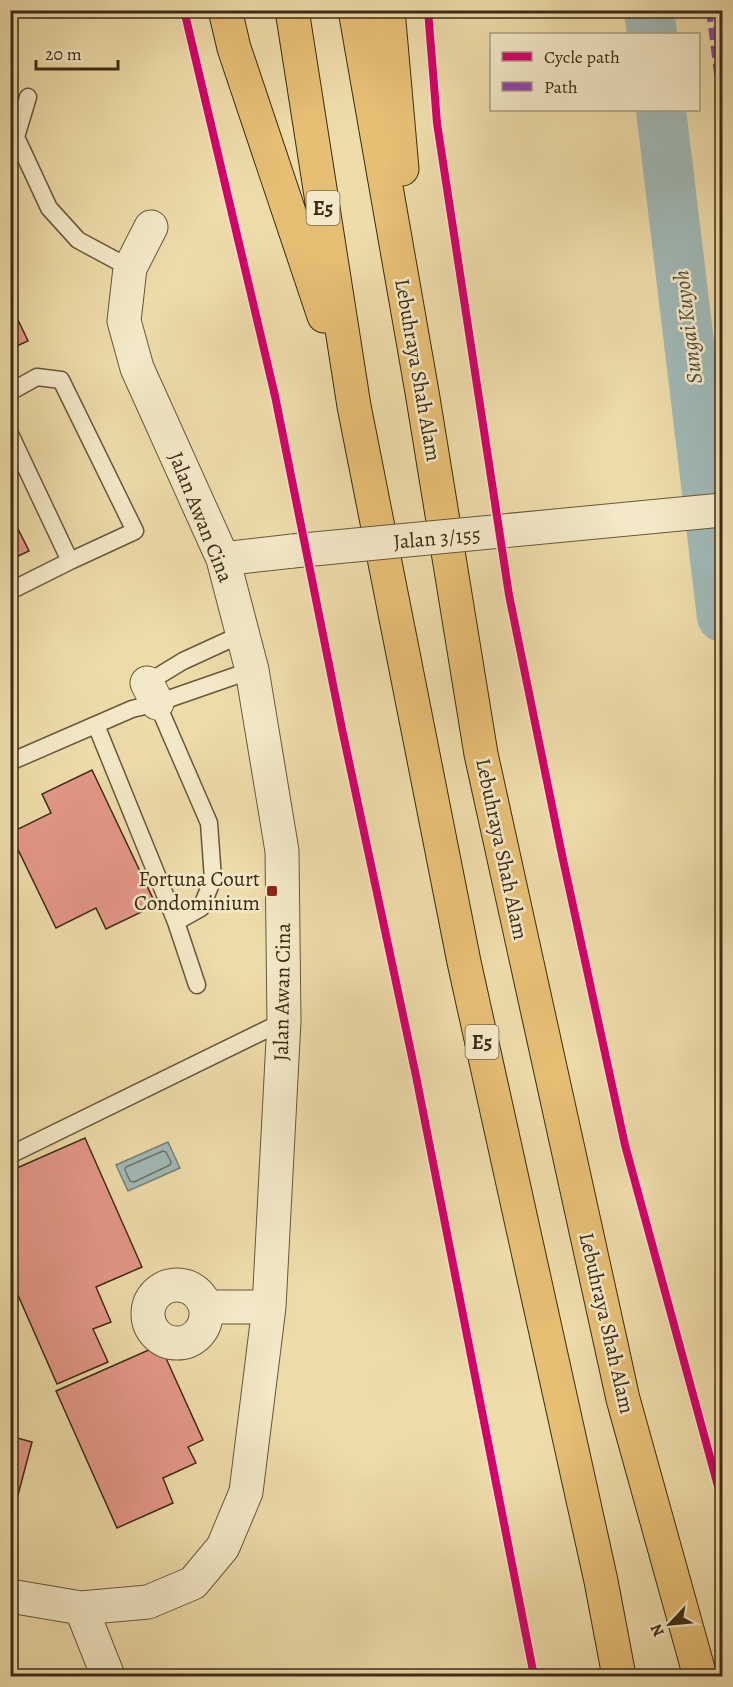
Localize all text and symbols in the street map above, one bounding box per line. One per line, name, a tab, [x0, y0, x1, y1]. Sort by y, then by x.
scale bar	[36, 33, 118, 71]
legend	[490, 33, 700, 111]
text: 20 m	[45, 42, 82, 66]
text: Cycle path	[544, 45, 620, 69]
text: Path	[544, 75, 578, 99]
road number: E5	[306, 191, 340, 225]
water label: Sungai Kuyoh	[666, 268, 710, 386]
street label: Lebuhraya Shah Alam	[388, 276, 448, 464]
street label: Jalan Awan Cina	[162, 448, 240, 587]
street label: Jalan 3/155	[392, 520, 482, 556]
street label: Lebuhraya Shah Alam	[469, 756, 535, 942]
place label: Fortuna Court Condominium	[134, 865, 260, 917]
marker: Fortuna Court Condominium	[265, 884, 279, 898]
street label: Jalan Awan Cina	[267, 922, 297, 1061]
road number: E5	[466, 1025, 498, 1059]
street label: Lebuhraya Shah Alam	[573, 1230, 641, 1416]
north arrow	[640, 1594, 700, 1654]
text: N	[645, 1620, 670, 1640]

